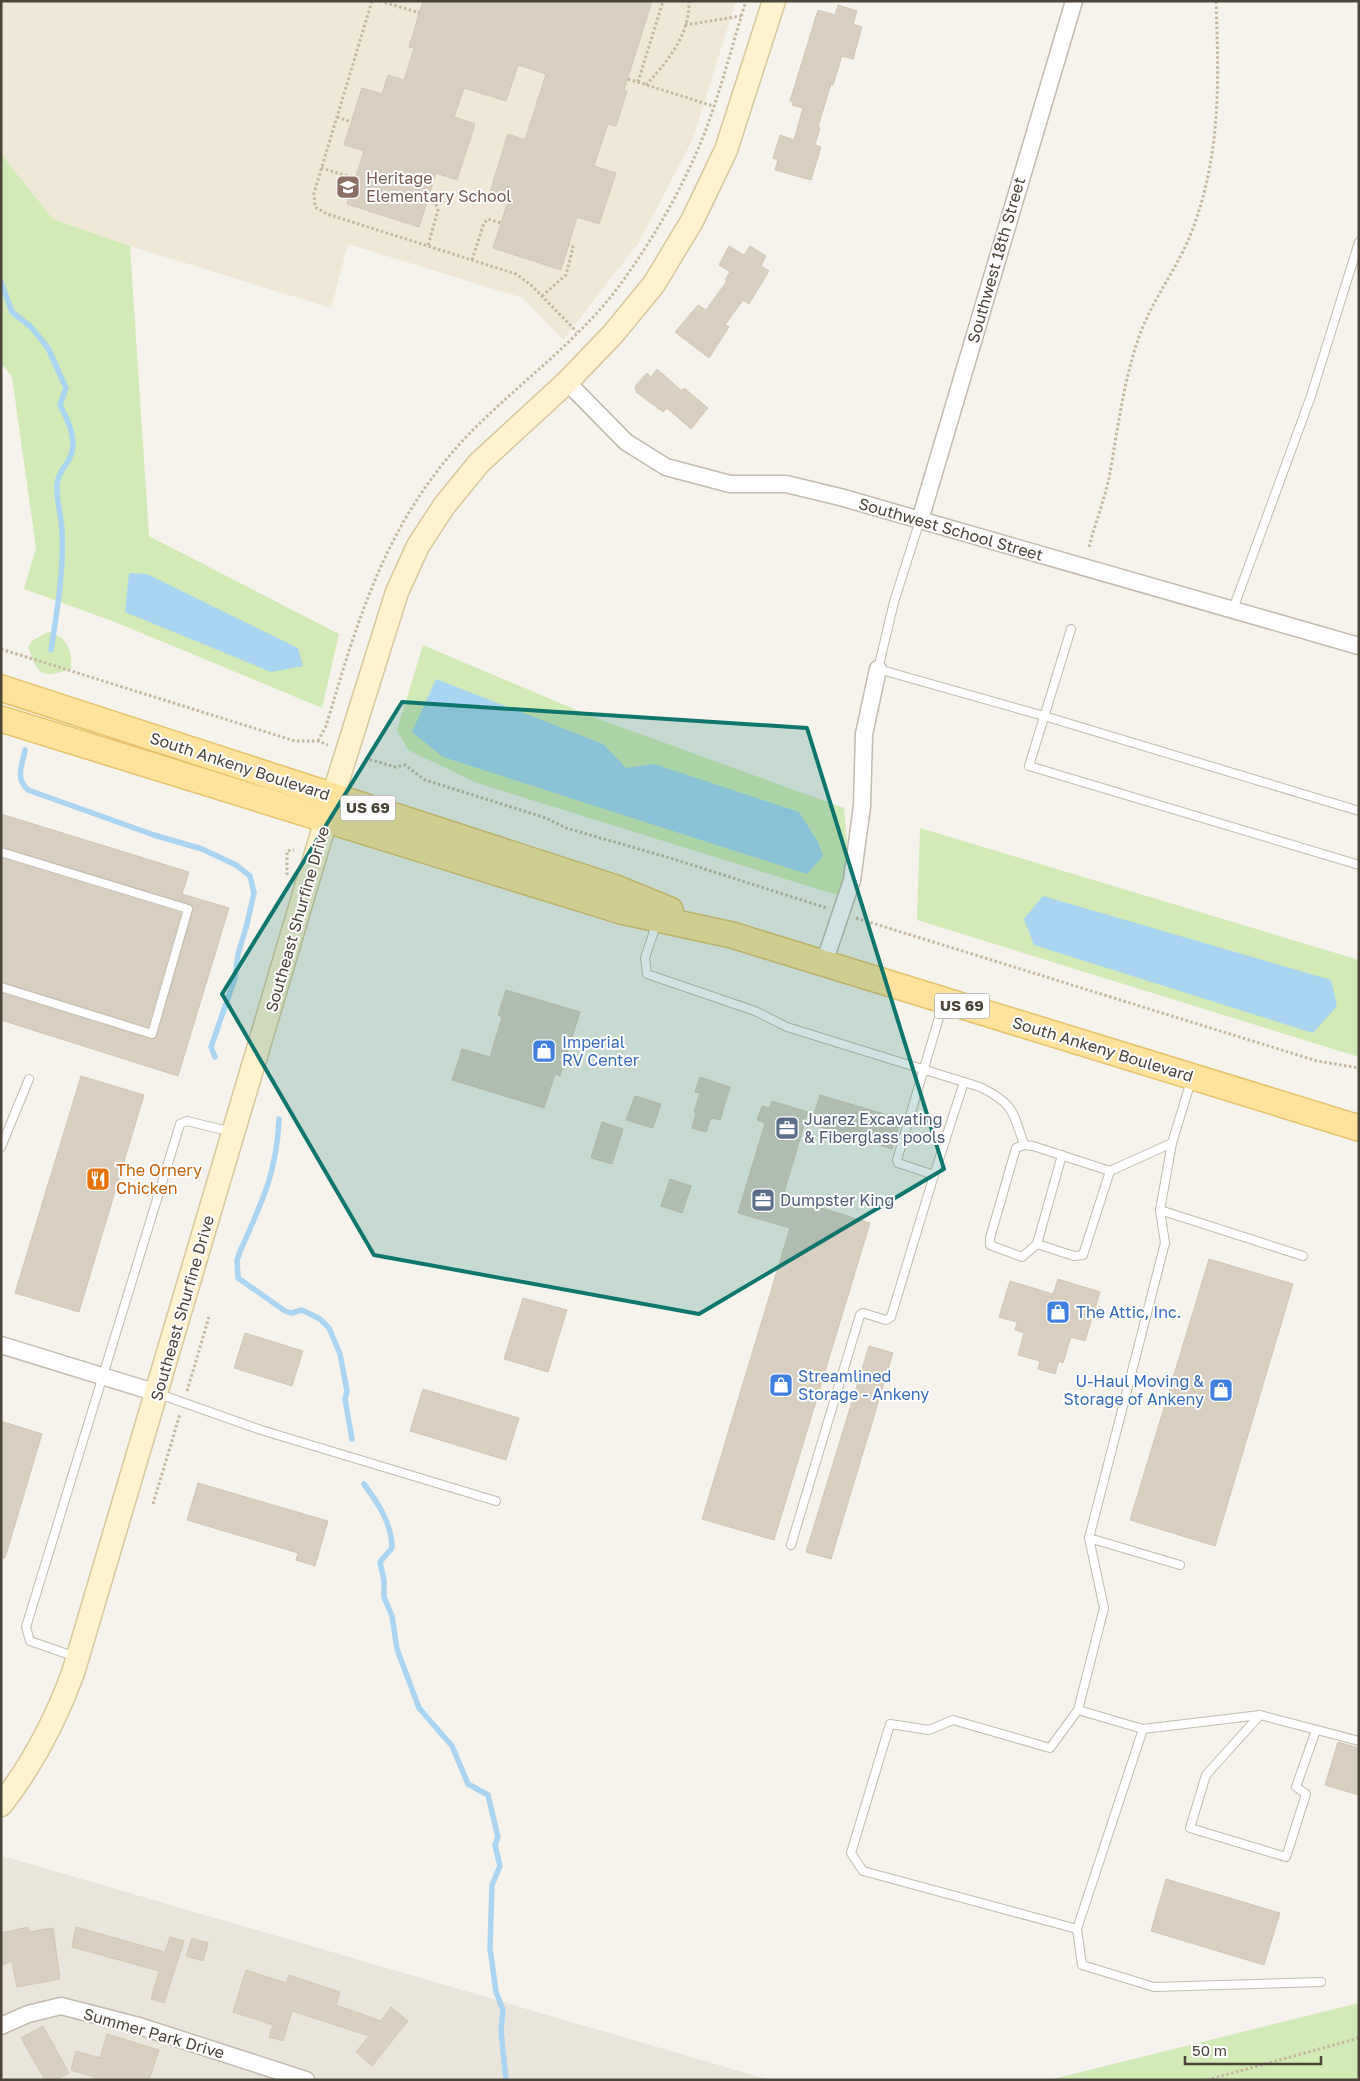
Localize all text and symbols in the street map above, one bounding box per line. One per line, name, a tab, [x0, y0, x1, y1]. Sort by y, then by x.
place label: Heritage Elementary School	[366, 168, 511, 206]
school or university icon: Heritage Elementary School	[335, 174, 361, 200]
street label: Southwest 18th Street	[963, 175, 1029, 345]
street label: Southwest School Street	[856, 493, 1046, 565]
street label: South Ankeny Boulevard	[147, 727, 333, 805]
road number: US 69	[340, 796, 396, 820]
street label: Southeast Shurfine Drive	[261, 824, 333, 1014]
road number: US 69	[934, 994, 990, 1018]
street label: South Ankeny Boulevard	[1010, 1012, 1196, 1086]
place label: Imperial RV Center	[562, 1032, 639, 1070]
shop icon: Imperial RV Center	[531, 1038, 557, 1064]
place label: Juarez Excavating & Fiberglass pools	[804, 1109, 945, 1147]
office icon: Juarez Excavating & Fiberglass pools	[774, 1115, 800, 1141]
place label: The Ornery Chicken	[116, 1160, 202, 1198]
restaurant icon: The Ornery Chicken	[85, 1166, 111, 1192]
office icon: Dumpster King	[750, 1187, 776, 1213]
place label: Dumpster King	[780, 1190, 894, 1210]
street label: Southeast Shurfine Drive	[146, 1213, 218, 1403]
shop icon: The Attic, Inc.	[1045, 1299, 1071, 1325]
place label: The Attic, Inc.	[1076, 1302, 1181, 1322]
place label: Streamlined Storage - Ankeny	[798, 1366, 929, 1404]
place label: U-Haul Moving & Storage of Ankeny	[1064, 1371, 1204, 1409]
shop icon: Streamlined Storage - Ankeny	[768, 1372, 794, 1398]
shop icon: U-Haul Moving & Storage of Ankeny	[1208, 1377, 1234, 1403]
street label: Summer Park Drive	[81, 2003, 227, 2063]
scale bar	[1185, 2034, 1321, 2066]
text: 50 m	[1192, 2041, 1227, 2059]

